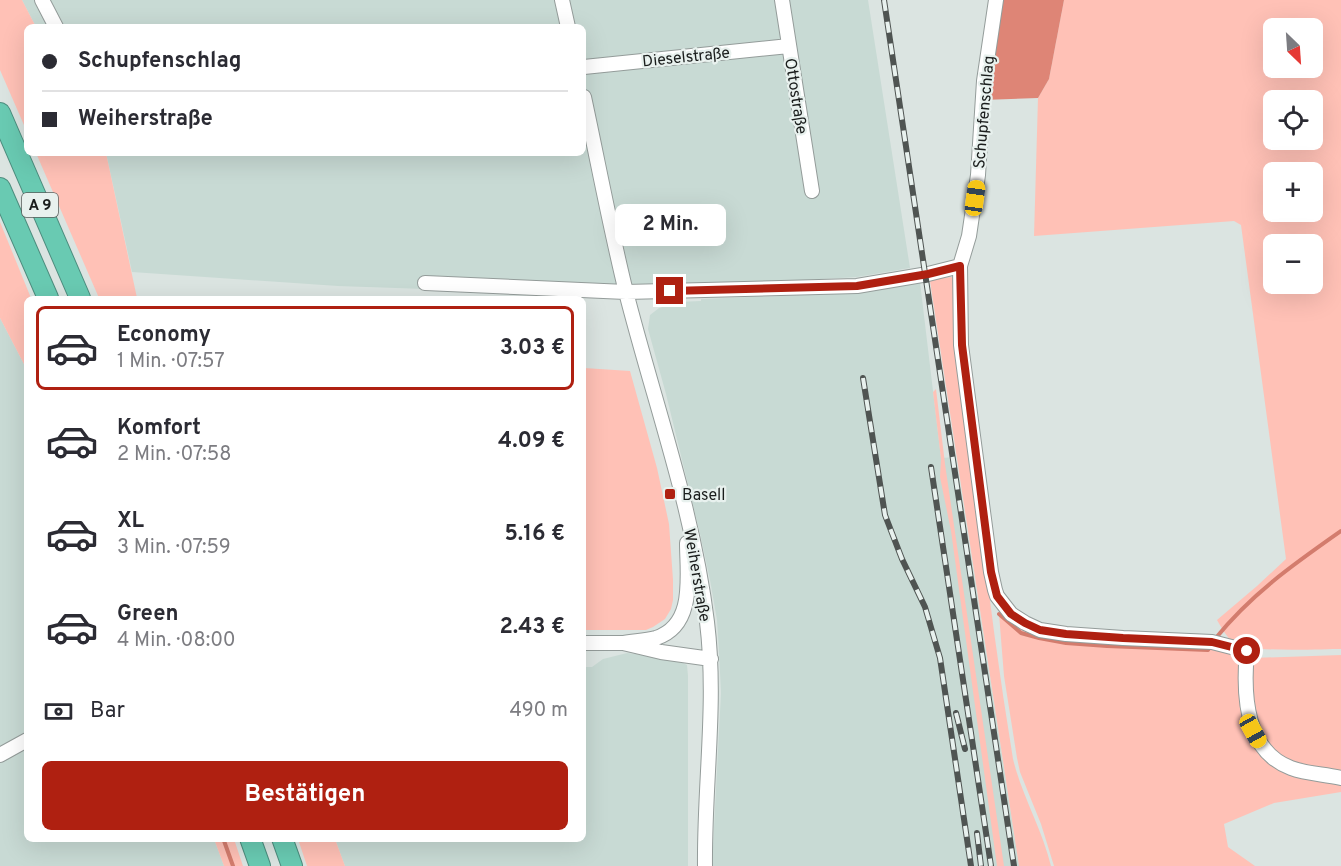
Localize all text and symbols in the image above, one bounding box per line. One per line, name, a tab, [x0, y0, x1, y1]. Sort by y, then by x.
north arrow	[1263, 18, 1323, 78]
map controls	[1263, 18, 1323, 294]
street label: Dieselstraße	[641, 43, 731, 73]
text: Schupfenschlag	[78, 48, 242, 75]
street label: Schupfenschlag	[970, 55, 1000, 169]
street label: Ottostraße	[779, 57, 811, 136]
button: locate	[1263, 90, 1323, 150]
text: Weiherstraße	[78, 106, 213, 133]
button: +	[1263, 162, 1323, 222]
car	[964, 179, 986, 217]
road number: A 9	[22, 193, 58, 217]
callout: 2 Min.	[614, 204, 726, 246]
text: 2 Min.	[643, 212, 698, 238]
button: −	[1263, 234, 1323, 294]
route end	[656, 277, 683, 304]
icon: car	[45, 321, 99, 375]
text: Economy	[117, 322, 211, 349]
text: 3.03 €	[500, 335, 565, 362]
text: 1 Min. · 07:57	[117, 349, 225, 375]
icon: car	[45, 414, 99, 468]
text: Komfort	[117, 415, 201, 442]
text: 4.09 €	[498, 428, 565, 455]
text: 2 Min. · 07:58	[117, 442, 231, 468]
place label: Basell	[682, 486, 725, 506]
marker: Basell	[663, 487, 677, 501]
icon: car	[45, 507, 99, 561]
text: XL	[117, 508, 144, 535]
text: 5.16 €	[504, 521, 565, 548]
street label: Weiherstraße	[678, 527, 714, 624]
text: 3 Min. · 07:59	[117, 535, 231, 561]
icon: car	[45, 600, 99, 654]
text: Green	[117, 601, 179, 628]
text: 2.43 €	[499, 614, 565, 641]
text: 4 Min. · 08:00	[117, 628, 236, 654]
route start	[1233, 637, 1260, 664]
icon: cash	[42, 695, 75, 728]
text: Bar	[90, 698, 125, 725]
text: 490 m	[510, 698, 568, 724]
car	[1236, 711, 1270, 751]
button: Bestätigen	[42, 761, 568, 830]

